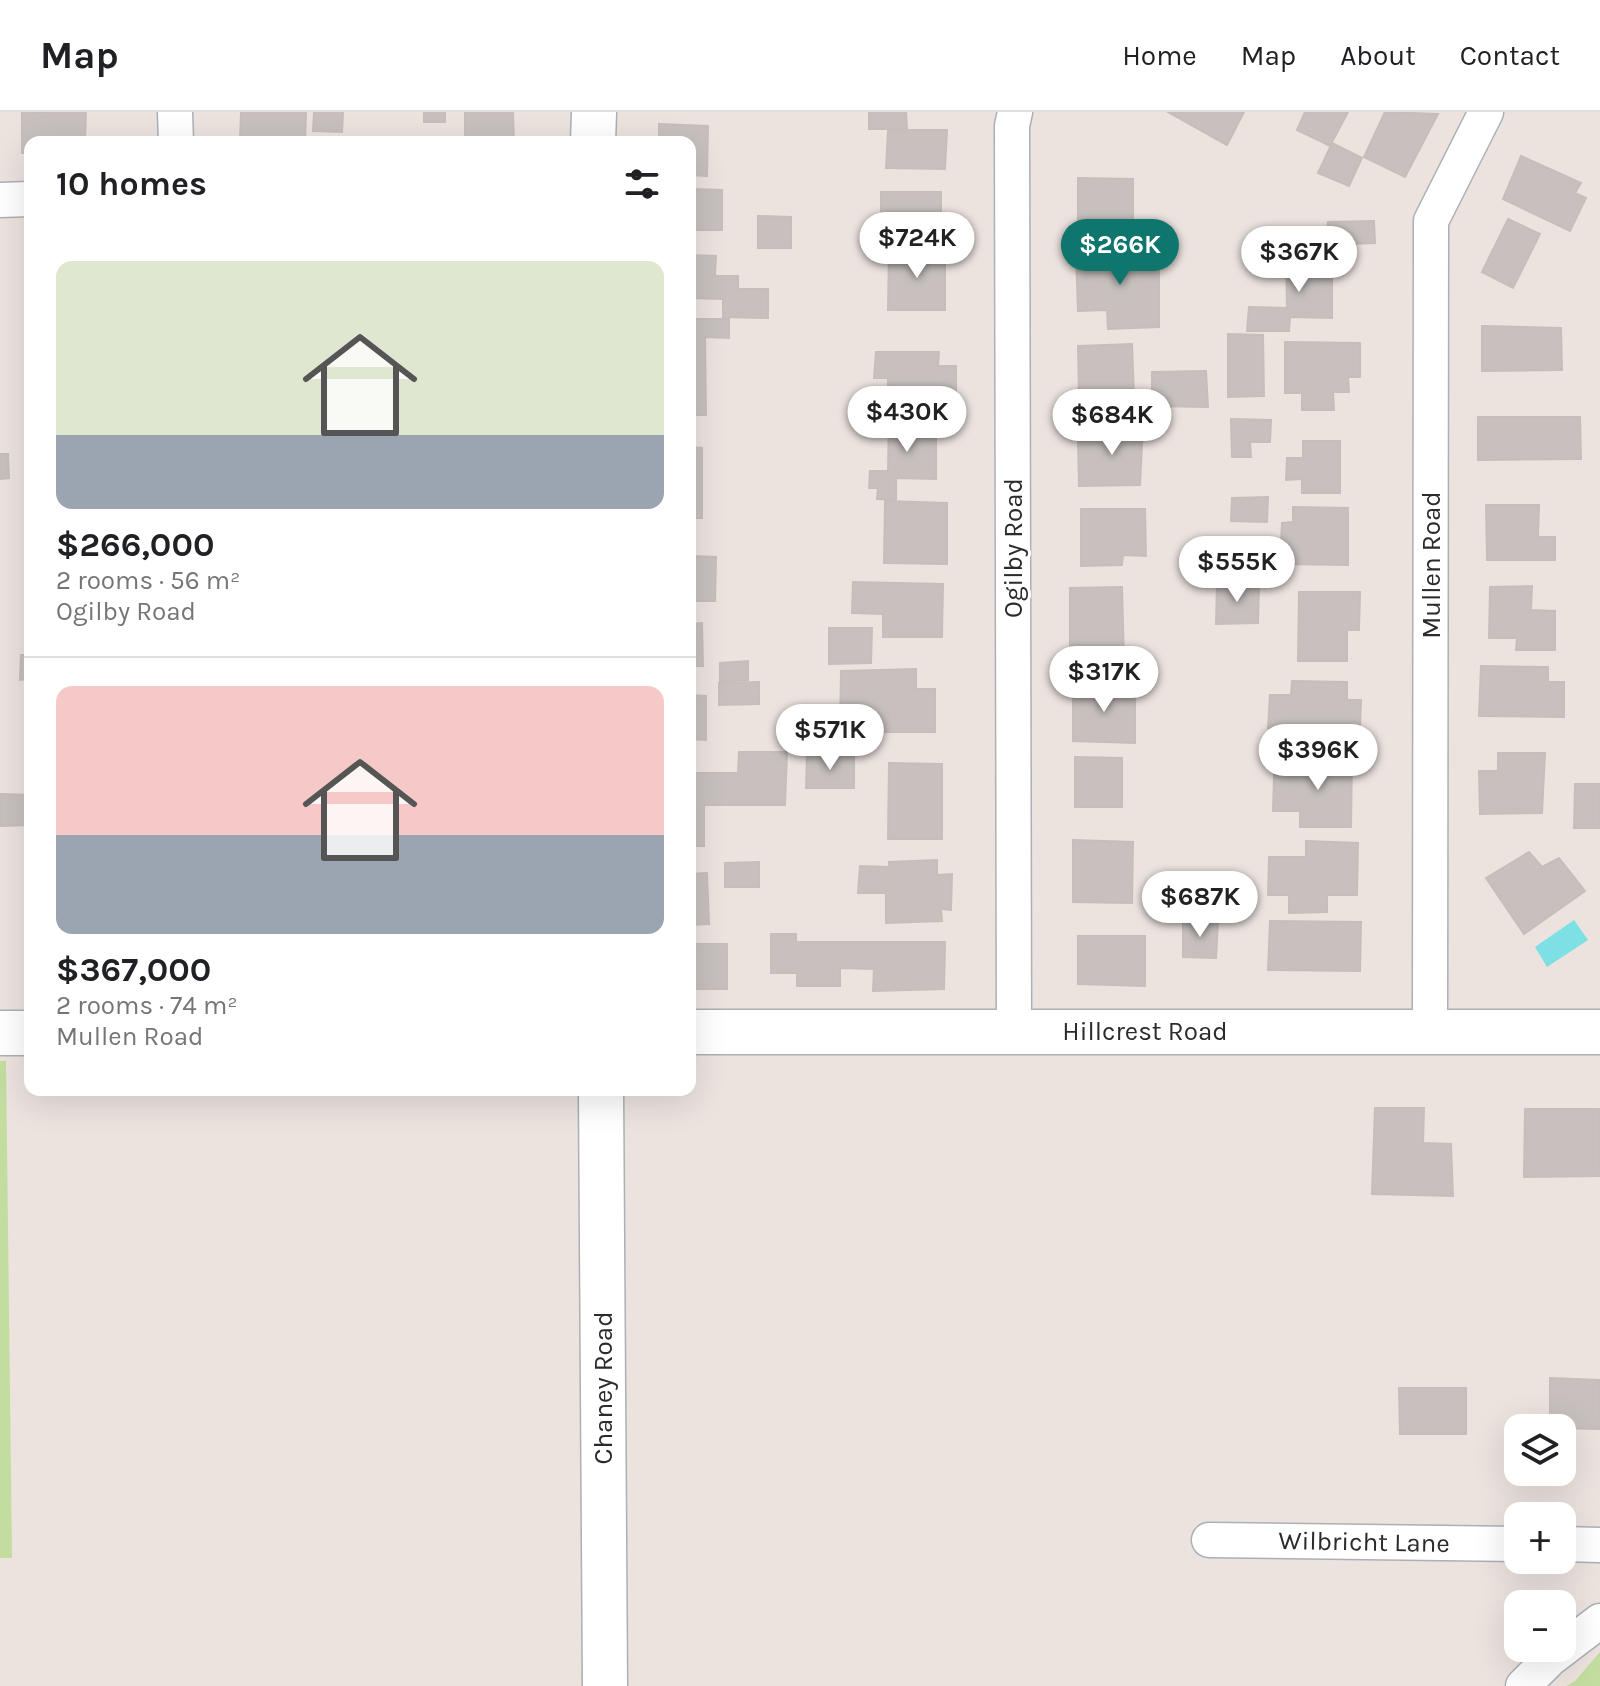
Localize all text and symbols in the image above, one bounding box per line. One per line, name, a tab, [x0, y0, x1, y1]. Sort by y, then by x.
text: Map	[40, 33, 119, 78]
text: Home	[1122, 39, 1197, 72]
text: Map	[1241, 39, 1296, 72]
text: About	[1340, 39, 1416, 72]
text: Contact	[1460, 39, 1560, 72]
icon: filters	[620, 162, 664, 206]
text: 10 homes	[56, 164, 207, 204]
pin: $724K	[861, 212, 973, 280]
pin: $266K	[1064, 219, 1176, 287]
text: $724K	[877, 222, 957, 253]
pin: $367K	[1243, 226, 1355, 294]
text: $266K	[1079, 229, 1161, 260]
text: $367K	[1259, 236, 1339, 267]
icon: home	[288, 313, 432, 457]
pin: $430K	[851, 386, 963, 454]
pin: $684K	[1056, 389, 1168, 457]
text: $430K	[865, 396, 949, 427]
text: $684K	[1071, 399, 1153, 430]
street label: Ogilby Road	[998, 478, 1029, 618]
street label: Mullen Road	[1416, 491, 1447, 639]
text: $266,000	[56, 525, 214, 565]
pin: $555K	[1181, 536, 1293, 604]
text: $555K	[1197, 546, 1277, 577]
text: 2 rooms · 56 m²	[56, 565, 241, 596]
text: Ogilby Road	[56, 596, 196, 627]
pin: $317K	[1048, 646, 1160, 714]
text: $317K	[1067, 656, 1141, 687]
pin: $571K	[774, 704, 886, 772]
text: $571K	[794, 714, 866, 745]
pin: $396K	[1262, 724, 1374, 792]
text: $396K	[1277, 734, 1359, 765]
icon: home	[288, 738, 432, 882]
pin: $687K	[1144, 871, 1256, 939]
text: $687K	[1160, 881, 1240, 912]
text: $367,000	[56, 950, 211, 990]
text: 2 rooms · 74 m²	[56, 990, 238, 1021]
street label: Hillcrest Road	[1062, 1016, 1228, 1047]
text: Mullen Road	[56, 1021, 203, 1052]
street label: Chaney Road	[588, 1311, 619, 1465]
map controls	[1504, 1414, 1576, 1662]
button: layers	[1504, 1414, 1576, 1486]
button: +	[1504, 1502, 1576, 1574]
street label: Wilbricht Lane	[1278, 1525, 1450, 1559]
button: −	[1504, 1590, 1576, 1662]

